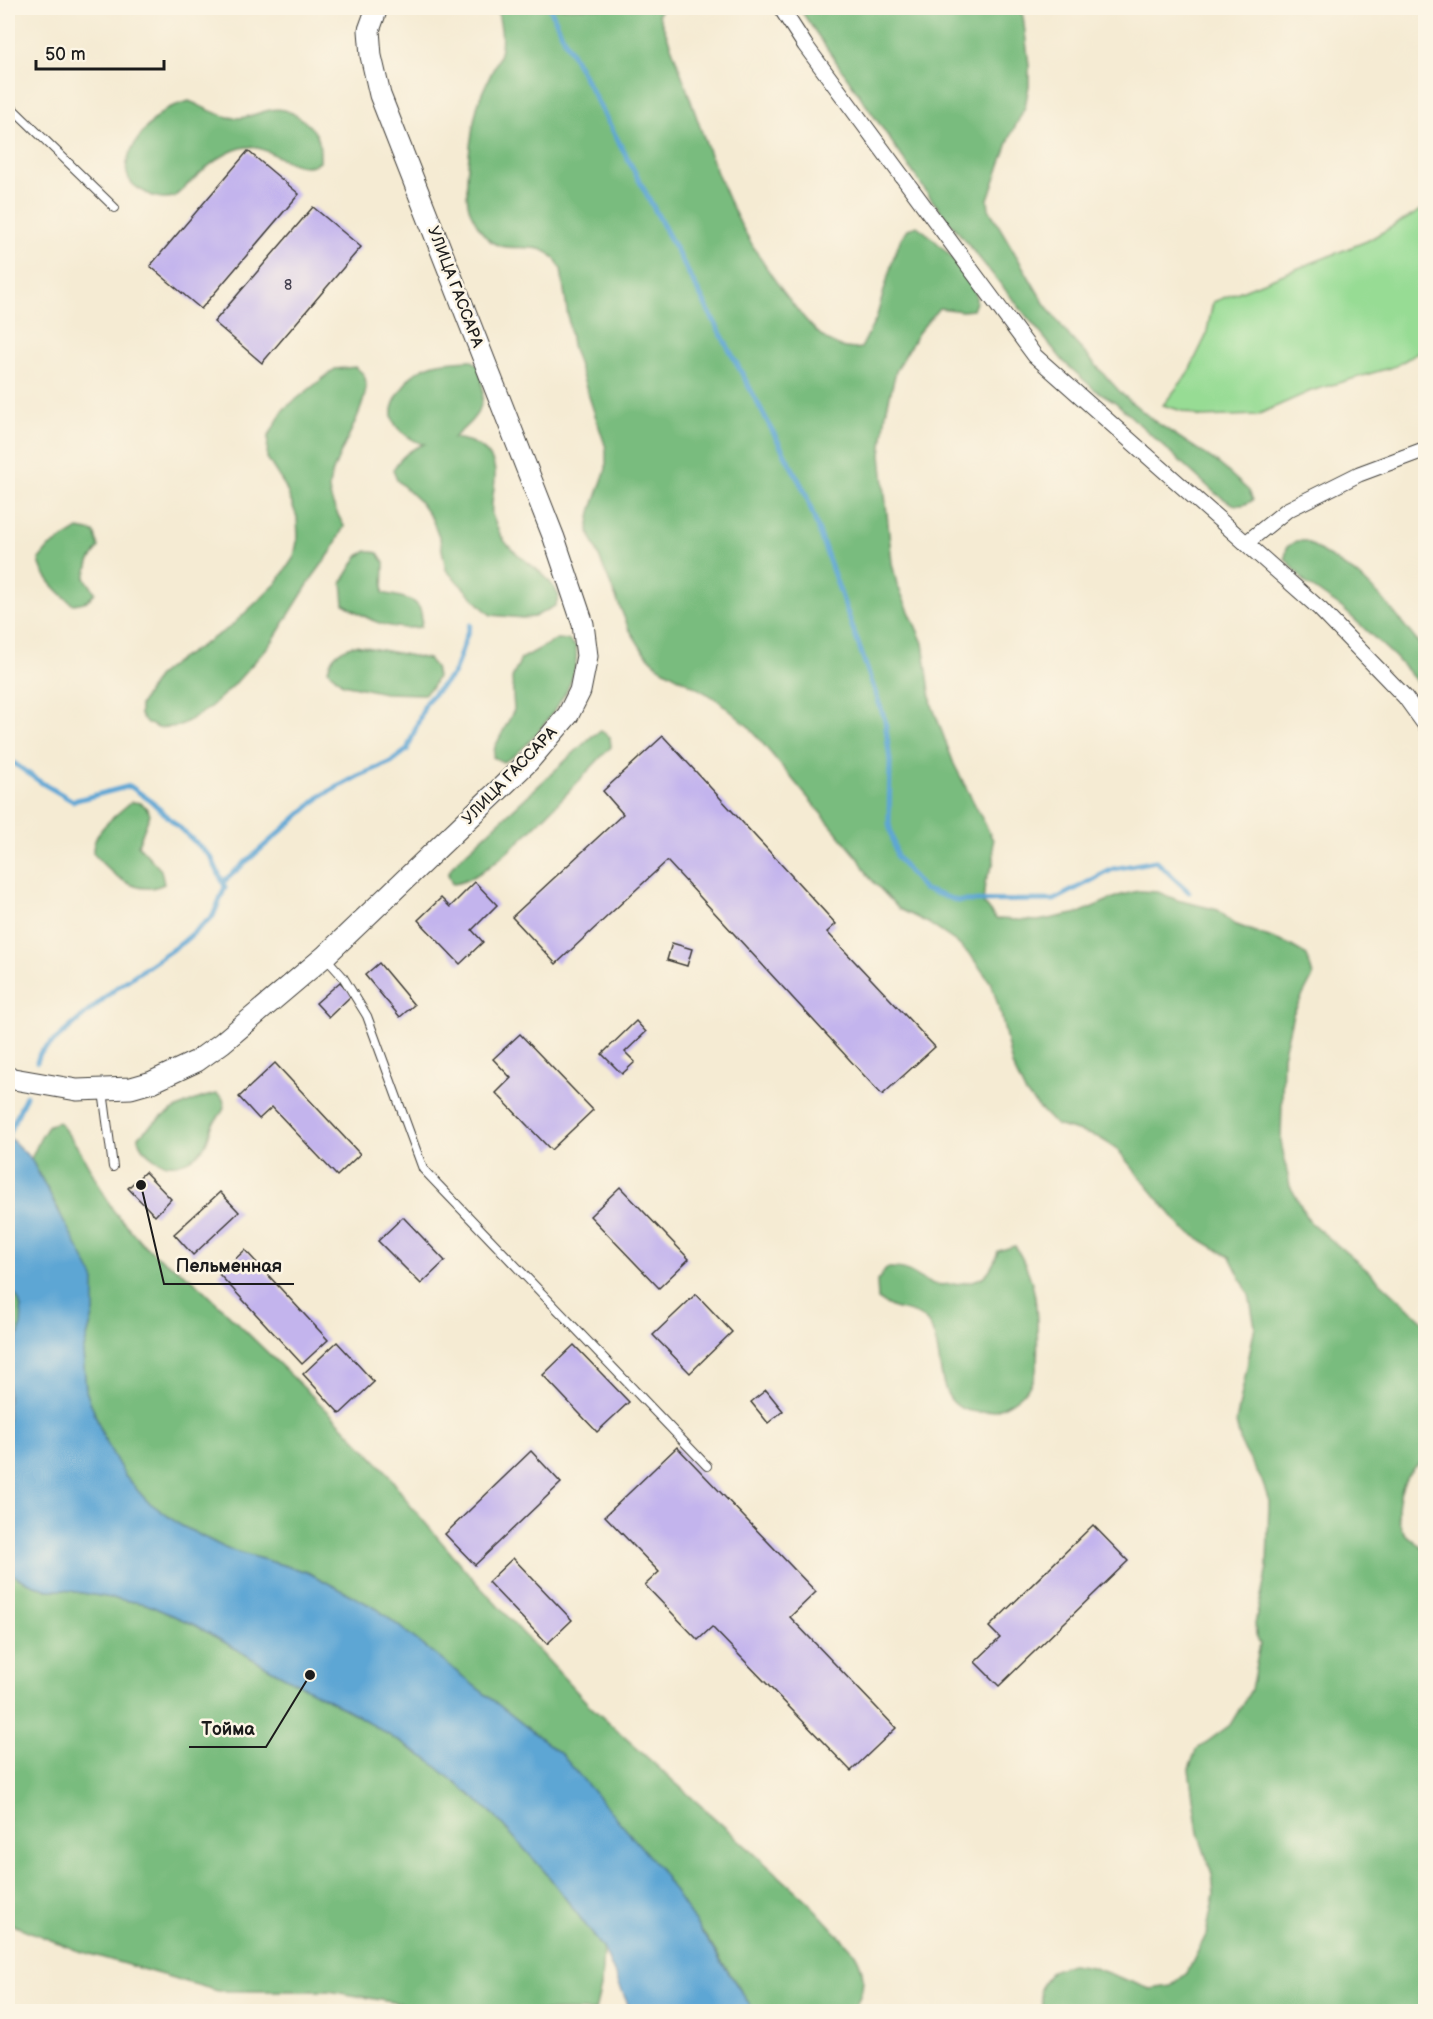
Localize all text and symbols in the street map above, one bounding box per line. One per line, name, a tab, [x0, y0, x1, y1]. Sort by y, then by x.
scale bar	[36, 33, 164, 71]
text: 50 m	[45, 44, 86, 65]
street label: УЛИЦА ГАССАРА	[423, 224, 487, 351]
house number: 8	[284, 277, 292, 294]
street label: УЛИЦА ГАССАРА	[459, 723, 562, 829]
callout: Пельменная	[164, 1248, 294, 1284]
text: Пельменная	[176, 1256, 282, 1277]
callout: Тойма	[189, 1711, 266, 1747]
text: Тойма	[201, 1719, 255, 1740]

